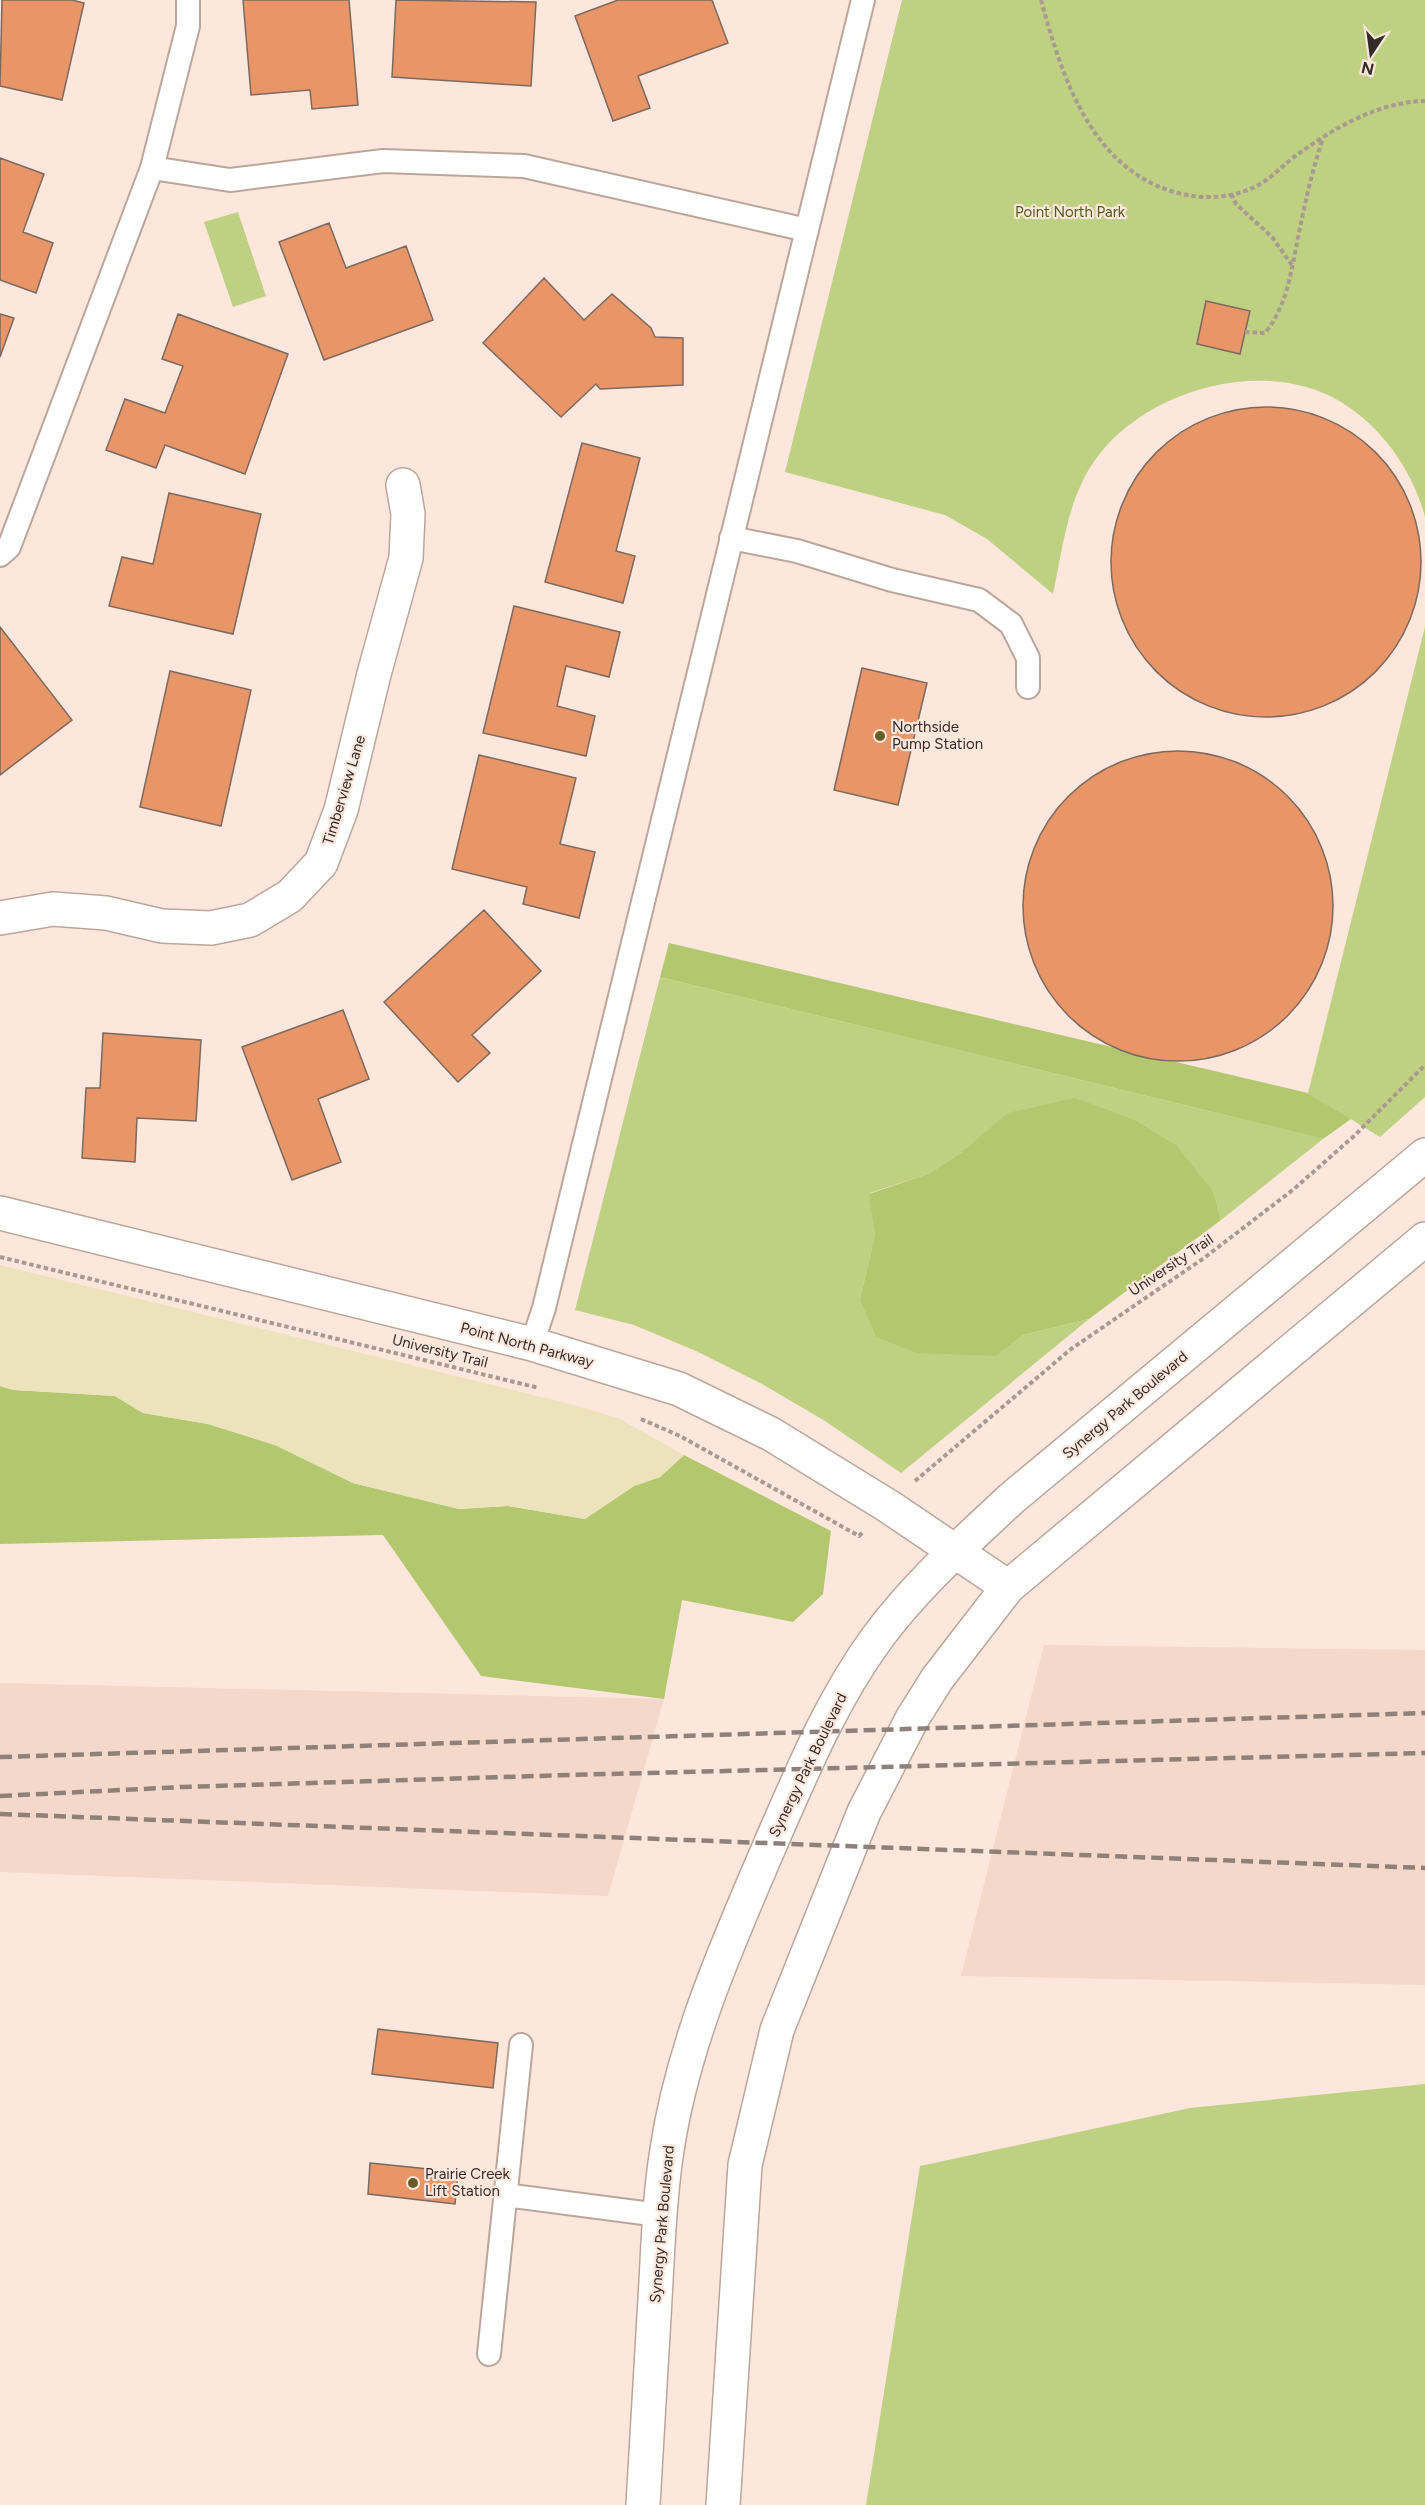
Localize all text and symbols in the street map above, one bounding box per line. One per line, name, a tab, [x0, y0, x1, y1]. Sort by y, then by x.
north arrow	[1341, 24, 1401, 84]
text: N	[1360, 57, 1376, 79]
park label: Point North Park	[1015, 203, 1126, 221]
place label: Northside Pump Station	[892, 718, 983, 753]
marker: Northside Pump Station	[873, 729, 887, 743]
street label: Timberview Lane	[319, 733, 369, 847]
street label: University Trail	[1125, 1230, 1217, 1300]
street label: Point North Parkway	[458, 1319, 596, 1371]
street label: University Trail	[390, 1330, 490, 1372]
street label: Synergy Park Boulevard	[1059, 1347, 1191, 1463]
street label: Synergy Park Boulevard	[765, 1690, 851, 1840]
street label: Synergy Park Boulevard	[646, 2145, 678, 2303]
place label: Prairie Creek Lift Station	[425, 2165, 511, 2200]
marker: Prairie Creek Lift Station	[406, 2176, 420, 2190]

